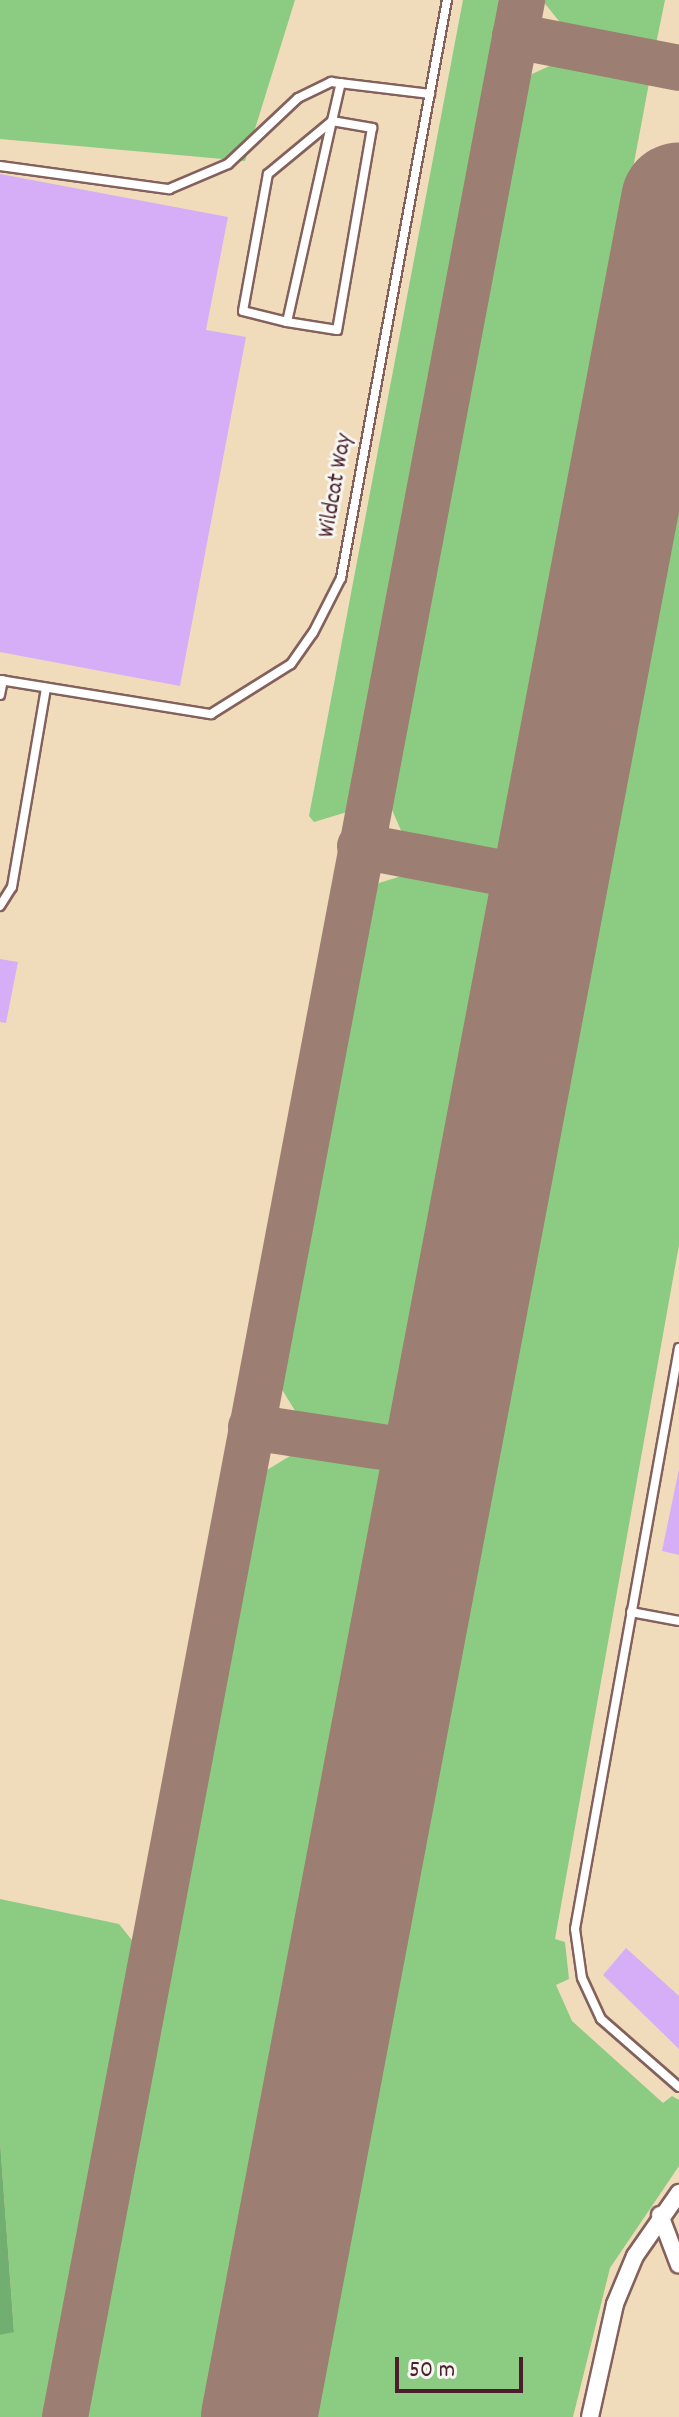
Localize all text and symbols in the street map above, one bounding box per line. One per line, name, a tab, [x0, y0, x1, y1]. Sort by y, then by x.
street label: Wildcat Way	[314, 432, 360, 540]
scale bar	[399, 2341, 527, 2391]
text: 50 m	[409, 2354, 455, 2388]

